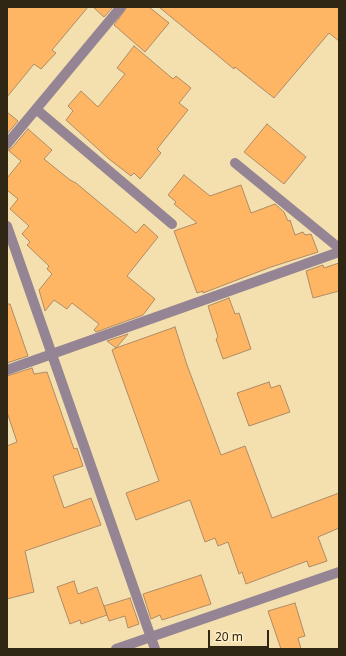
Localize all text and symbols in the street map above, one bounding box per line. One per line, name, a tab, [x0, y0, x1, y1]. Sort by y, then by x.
scale bar	[210, 622, 271, 648]
text: 20 m	[215, 628, 243, 645]

